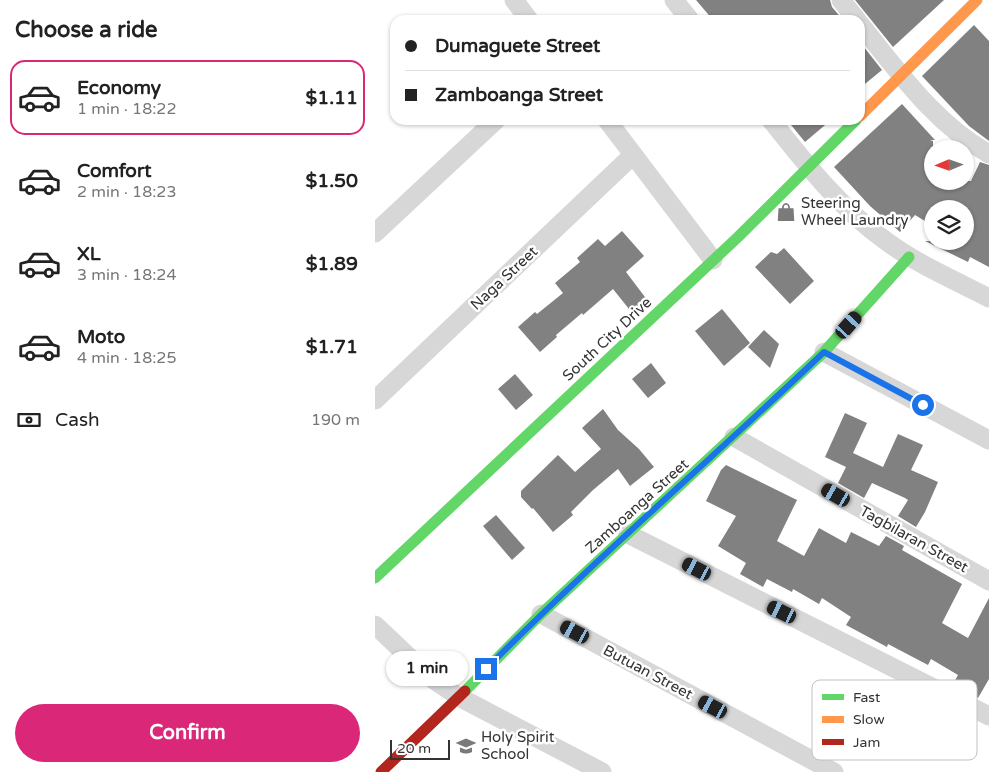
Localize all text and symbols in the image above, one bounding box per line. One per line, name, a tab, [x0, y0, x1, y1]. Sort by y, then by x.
text: Choose a ride	[15, 17, 158, 43]
text: Dumaguete Street	[435, 35, 600, 57]
icon: car	[17, 75, 62, 120]
text: Economy	[77, 77, 161, 99]
text: Zamboanga Street	[435, 84, 603, 106]
text: $1.11	[306, 87, 358, 109]
text: 1 min · 18:22	[77, 99, 176, 119]
north arrow	[924, 140, 974, 190]
map controls	[924, 140, 974, 250]
icon: car	[17, 158, 62, 203]
text: Comfort	[77, 160, 151, 182]
text: $1.50	[306, 170, 358, 192]
text: 2 min · 18:23	[77, 182, 176, 202]
place label: Steering Wheel Laundry	[801, 194, 908, 229]
button: layers	[924, 200, 974, 250]
shop icon: Steering Wheel Laundry	[775, 201, 797, 223]
icon: car	[17, 241, 62, 286]
street label: Naga Street	[467, 242, 541, 314]
text: XL	[77, 243, 101, 265]
text: $1.89	[306, 253, 358, 275]
text: 3 min · 18:24	[77, 265, 176, 285]
street label: South City Drive	[559, 293, 655, 385]
car	[833, 309, 864, 341]
icon: car	[17, 324, 62, 369]
text: Moto	[77, 326, 125, 348]
text: $1.71	[306, 336, 358, 358]
text: 4 min · 18:25	[77, 348, 176, 368]
route start	[912, 394, 934, 416]
icon: cash	[15, 406, 43, 434]
text: Cash	[55, 409, 100, 431]
text: 190 m	[311, 410, 360, 430]
street label: Zamboanga Street	[582, 455, 692, 557]
car	[819, 481, 852, 509]
street label: Tagbilaran Street	[857, 502, 972, 576]
car	[680, 556, 713, 582]
car	[765, 599, 798, 625]
car	[558, 618, 591, 646]
street label: Butuan Street	[600, 641, 696, 703]
callout: 1 min	[386, 652, 469, 686]
text: 1 min	[406, 658, 448, 678]
route end	[475, 658, 497, 680]
legend	[812, 680, 977, 760]
text: Fast	[853, 689, 881, 706]
car	[696, 693, 729, 721]
button: Confirm	[15, 704, 360, 762]
text: Slow	[853, 711, 885, 728]
place label: Holy Spirit School	[481, 728, 555, 763]
text: Jam	[853, 734, 880, 751]
school or university icon: Holy Spirit School	[455, 735, 477, 757]
scale bar	[390, 737, 450, 760]
text: 20 m	[397, 740, 431, 757]

